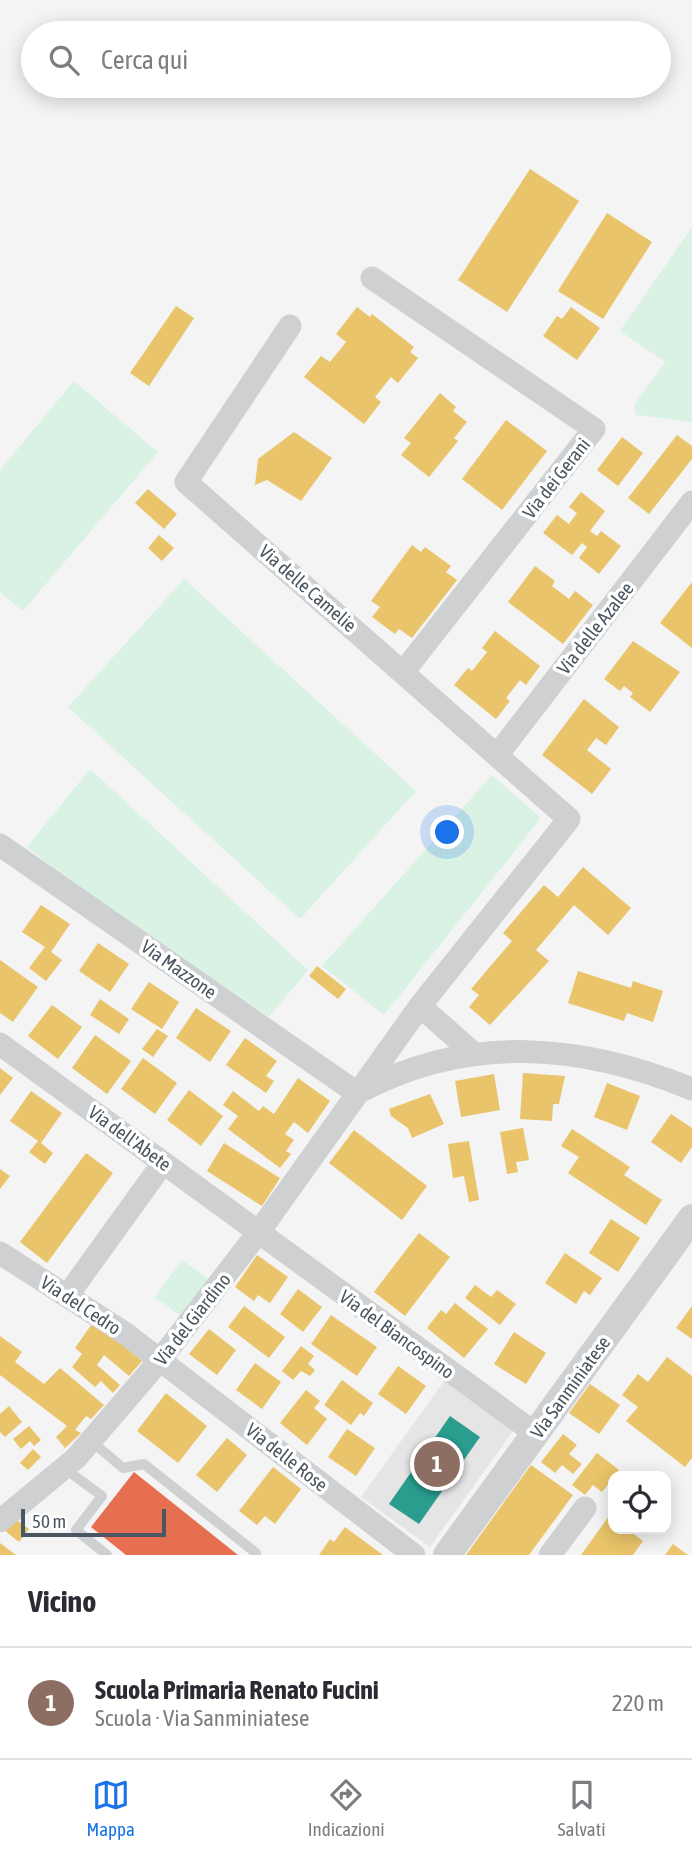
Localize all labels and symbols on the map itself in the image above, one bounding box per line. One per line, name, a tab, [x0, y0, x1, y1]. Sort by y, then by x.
street label: Via dei Gerani	[518, 433, 594, 523]
street label: Via delle Camelie	[255, 540, 361, 636]
street label: Via delle Azalee	[552, 578, 638, 678]
your location	[430, 815, 464, 849]
street label: Via Mazzone	[137, 935, 221, 1003]
street label: Via dell'Abete	[84, 1101, 176, 1175]
street label: Via del Giardino	[149, 1269, 235, 1369]
street label: Via del Cedro	[37, 1271, 125, 1339]
street label: Via del Biancospino	[336, 1285, 459, 1383]
street label: Via Sanminiatese	[526, 1332, 614, 1442]
street label: Via delle Rose	[242, 1418, 332, 1496]
pin: 1	[414, 1438, 460, 1490]
scale bar	[21, 1506, 166, 1538]

